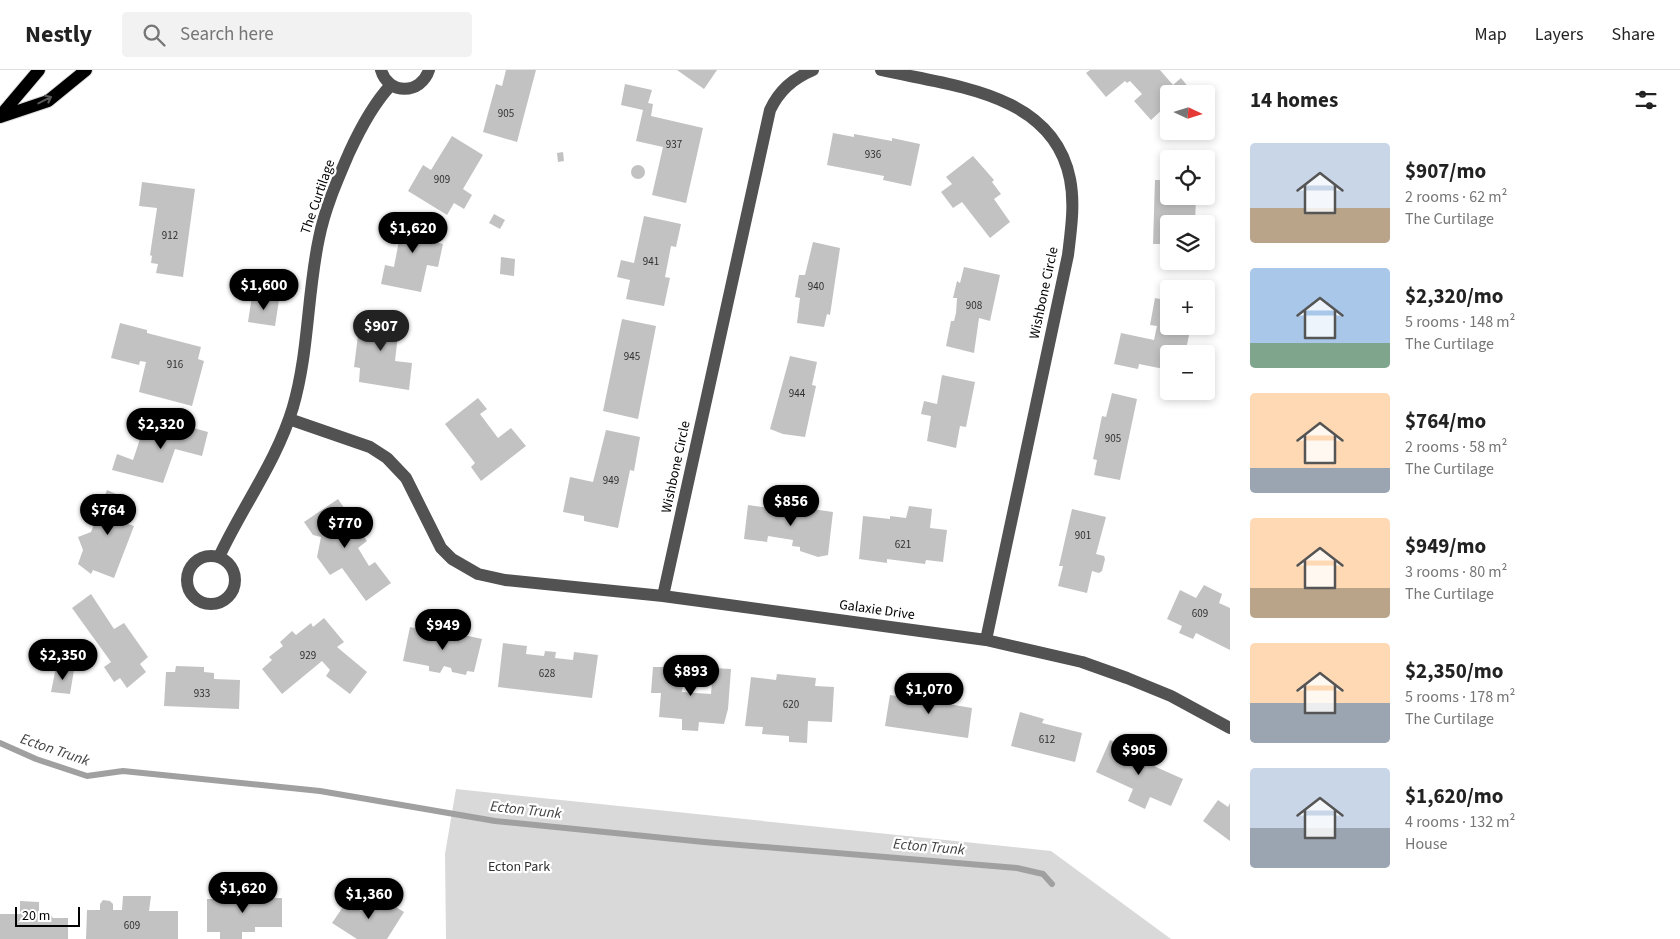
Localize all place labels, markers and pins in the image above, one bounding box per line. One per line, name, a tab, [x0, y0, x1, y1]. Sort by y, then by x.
pin: $1,620	[372, 212, 454, 254]
pin: $1,600	[223, 268, 305, 311]
pin: $907	[351, 310, 411, 352]
pin: $2,320	[120, 408, 202, 450]
pin: $856	[761, 484, 821, 527]
pin: $764	[78, 494, 138, 536]
pin: $770	[315, 506, 375, 549]
pin: $949	[413, 608, 473, 651]
pin: $2,350	[22, 638, 104, 681]
pin: $893	[661, 654, 721, 697]
pin: $1,070	[888, 672, 970, 715]
pin: $905	[1109, 734, 1169, 776]
pin: $1,620	[202, 872, 284, 914]
pin: $1,360	[328, 878, 410, 920]

